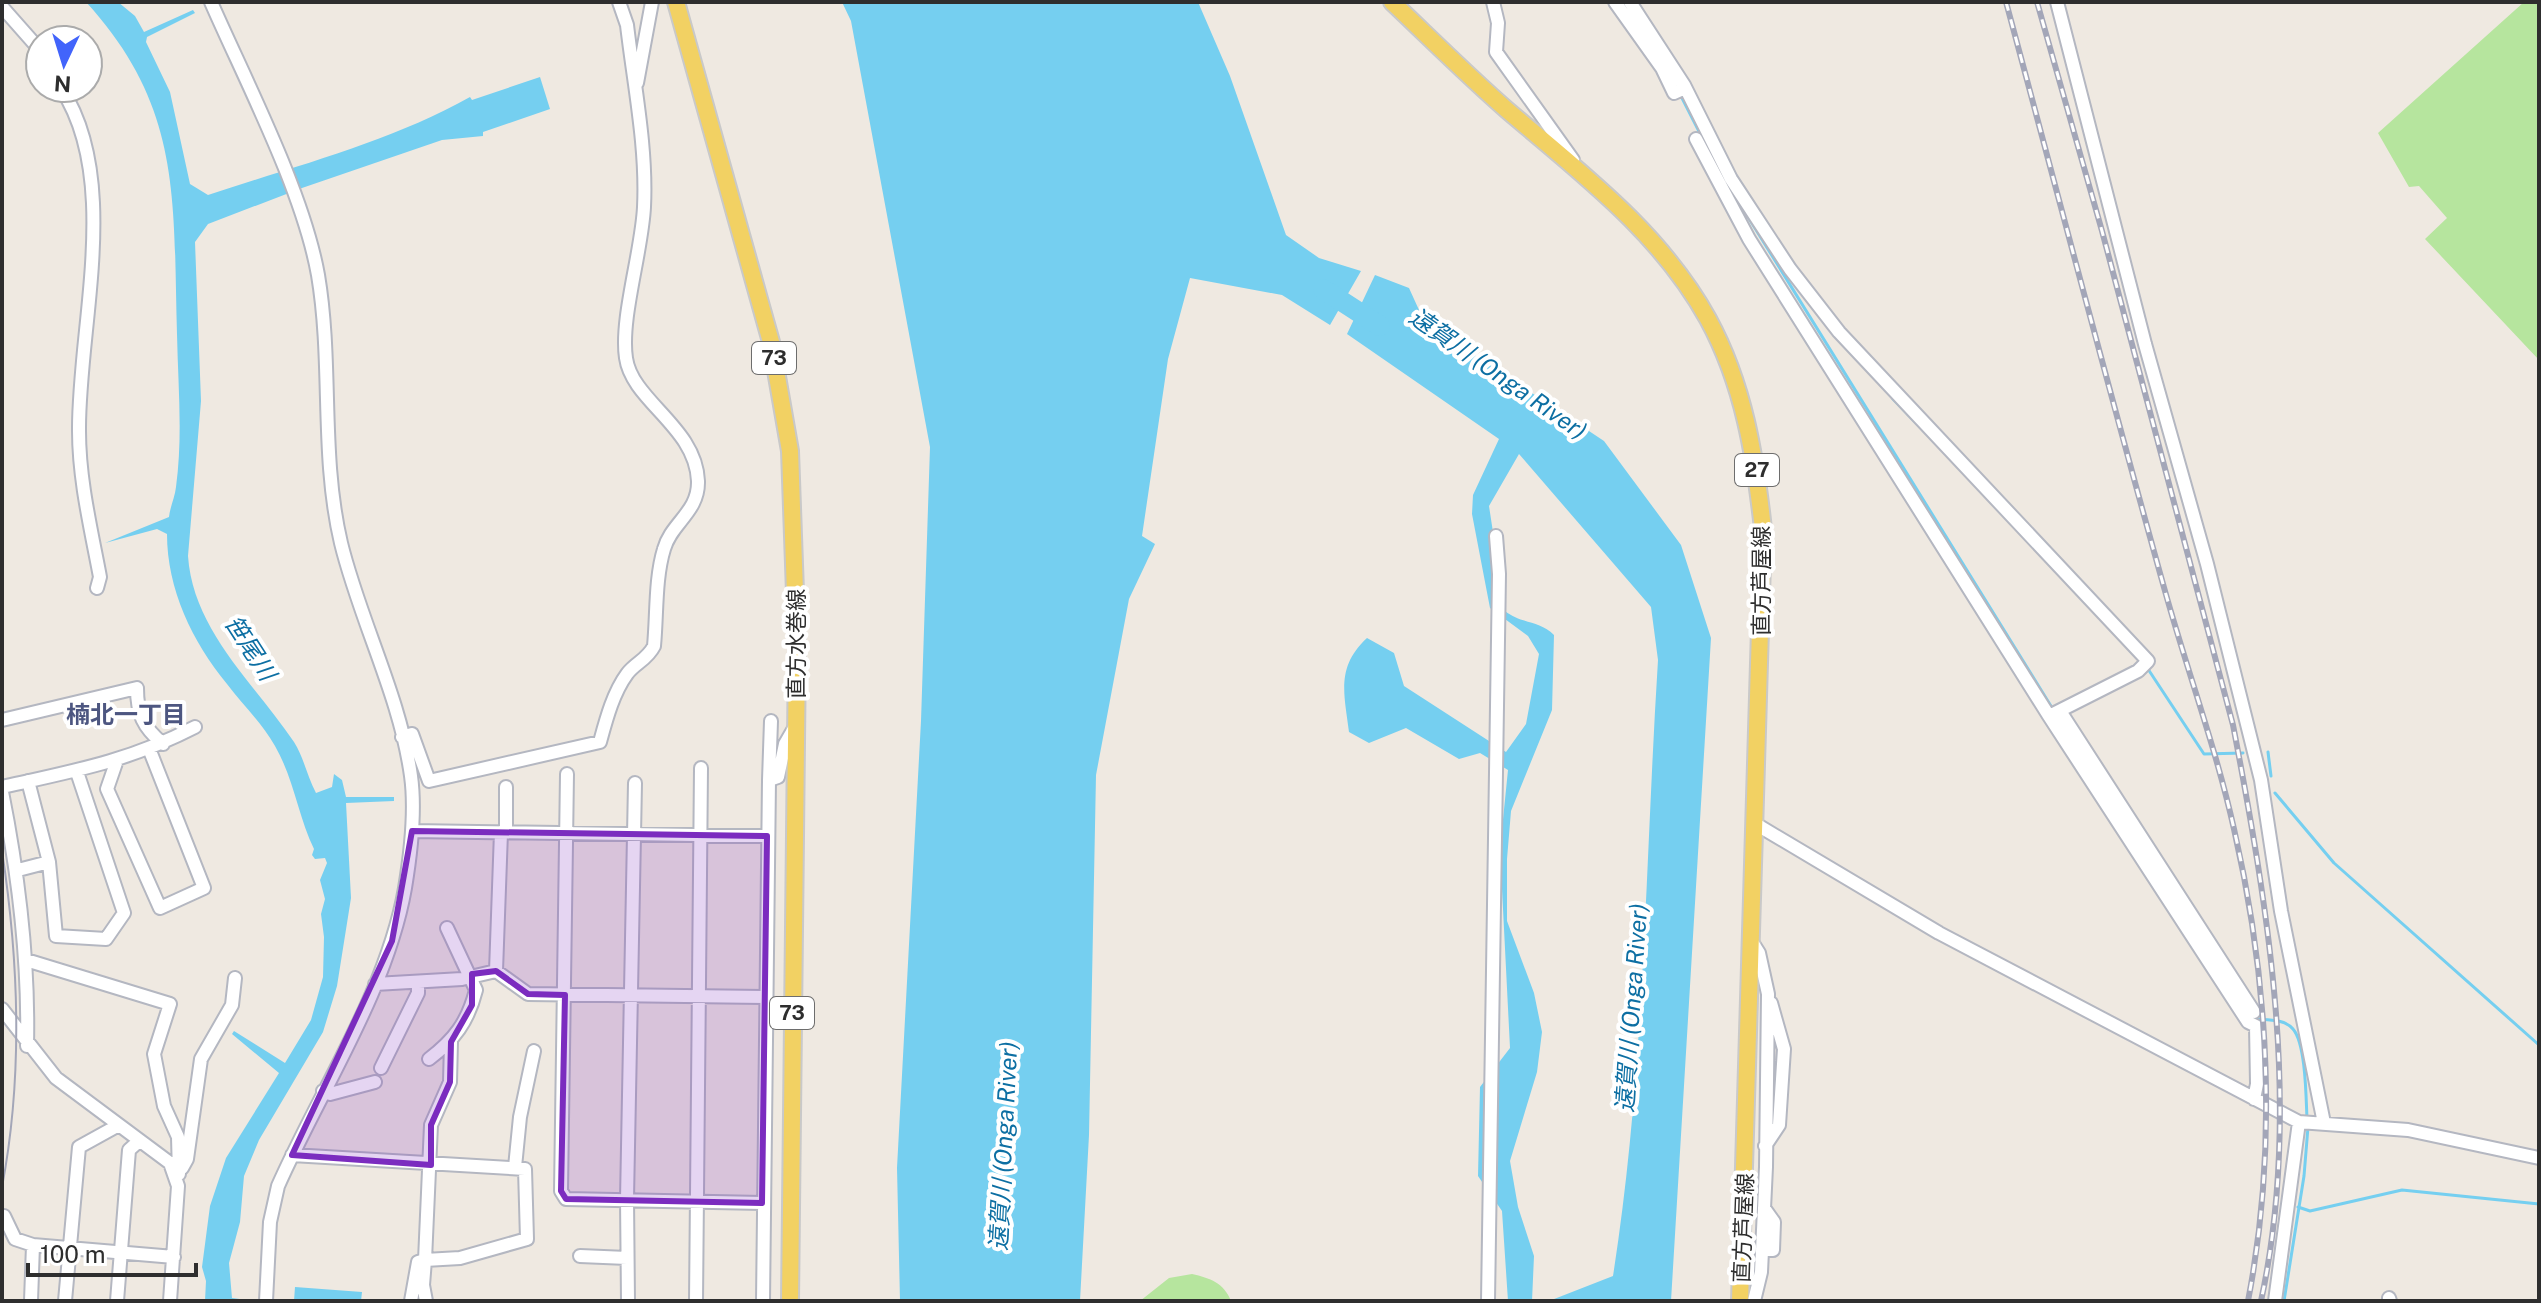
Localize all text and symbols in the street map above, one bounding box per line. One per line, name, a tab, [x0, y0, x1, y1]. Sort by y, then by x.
north arrow	[24, 24, 104, 104]
text: N	[53, 70, 72, 98]
water label: 遠賀川 (Onga River)	[1405, 302, 1592, 445]
road number: 73	[752, 342, 796, 374]
road number: 27	[1735, 454, 1779, 486]
street label: 直方芦屋線	[1748, 526, 1774, 636]
street label: 直方水巻線	[783, 589, 809, 699]
water label: 笹尾川	[219, 610, 284, 688]
district label: 楠北一丁目	[66, 700, 186, 728]
water label: 遠賀川 (Onga River)	[1610, 902, 1652, 1113]
road number: 73	[770, 997, 814, 1029]
water label: 遠賀川 (Onga River)	[984, 1041, 1022, 1251]
street label: 直方芦屋線	[1728, 1173, 1758, 1283]
scale bar	[28, 1227, 196, 1277]
text: 100 m	[40, 1240, 106, 1268]

